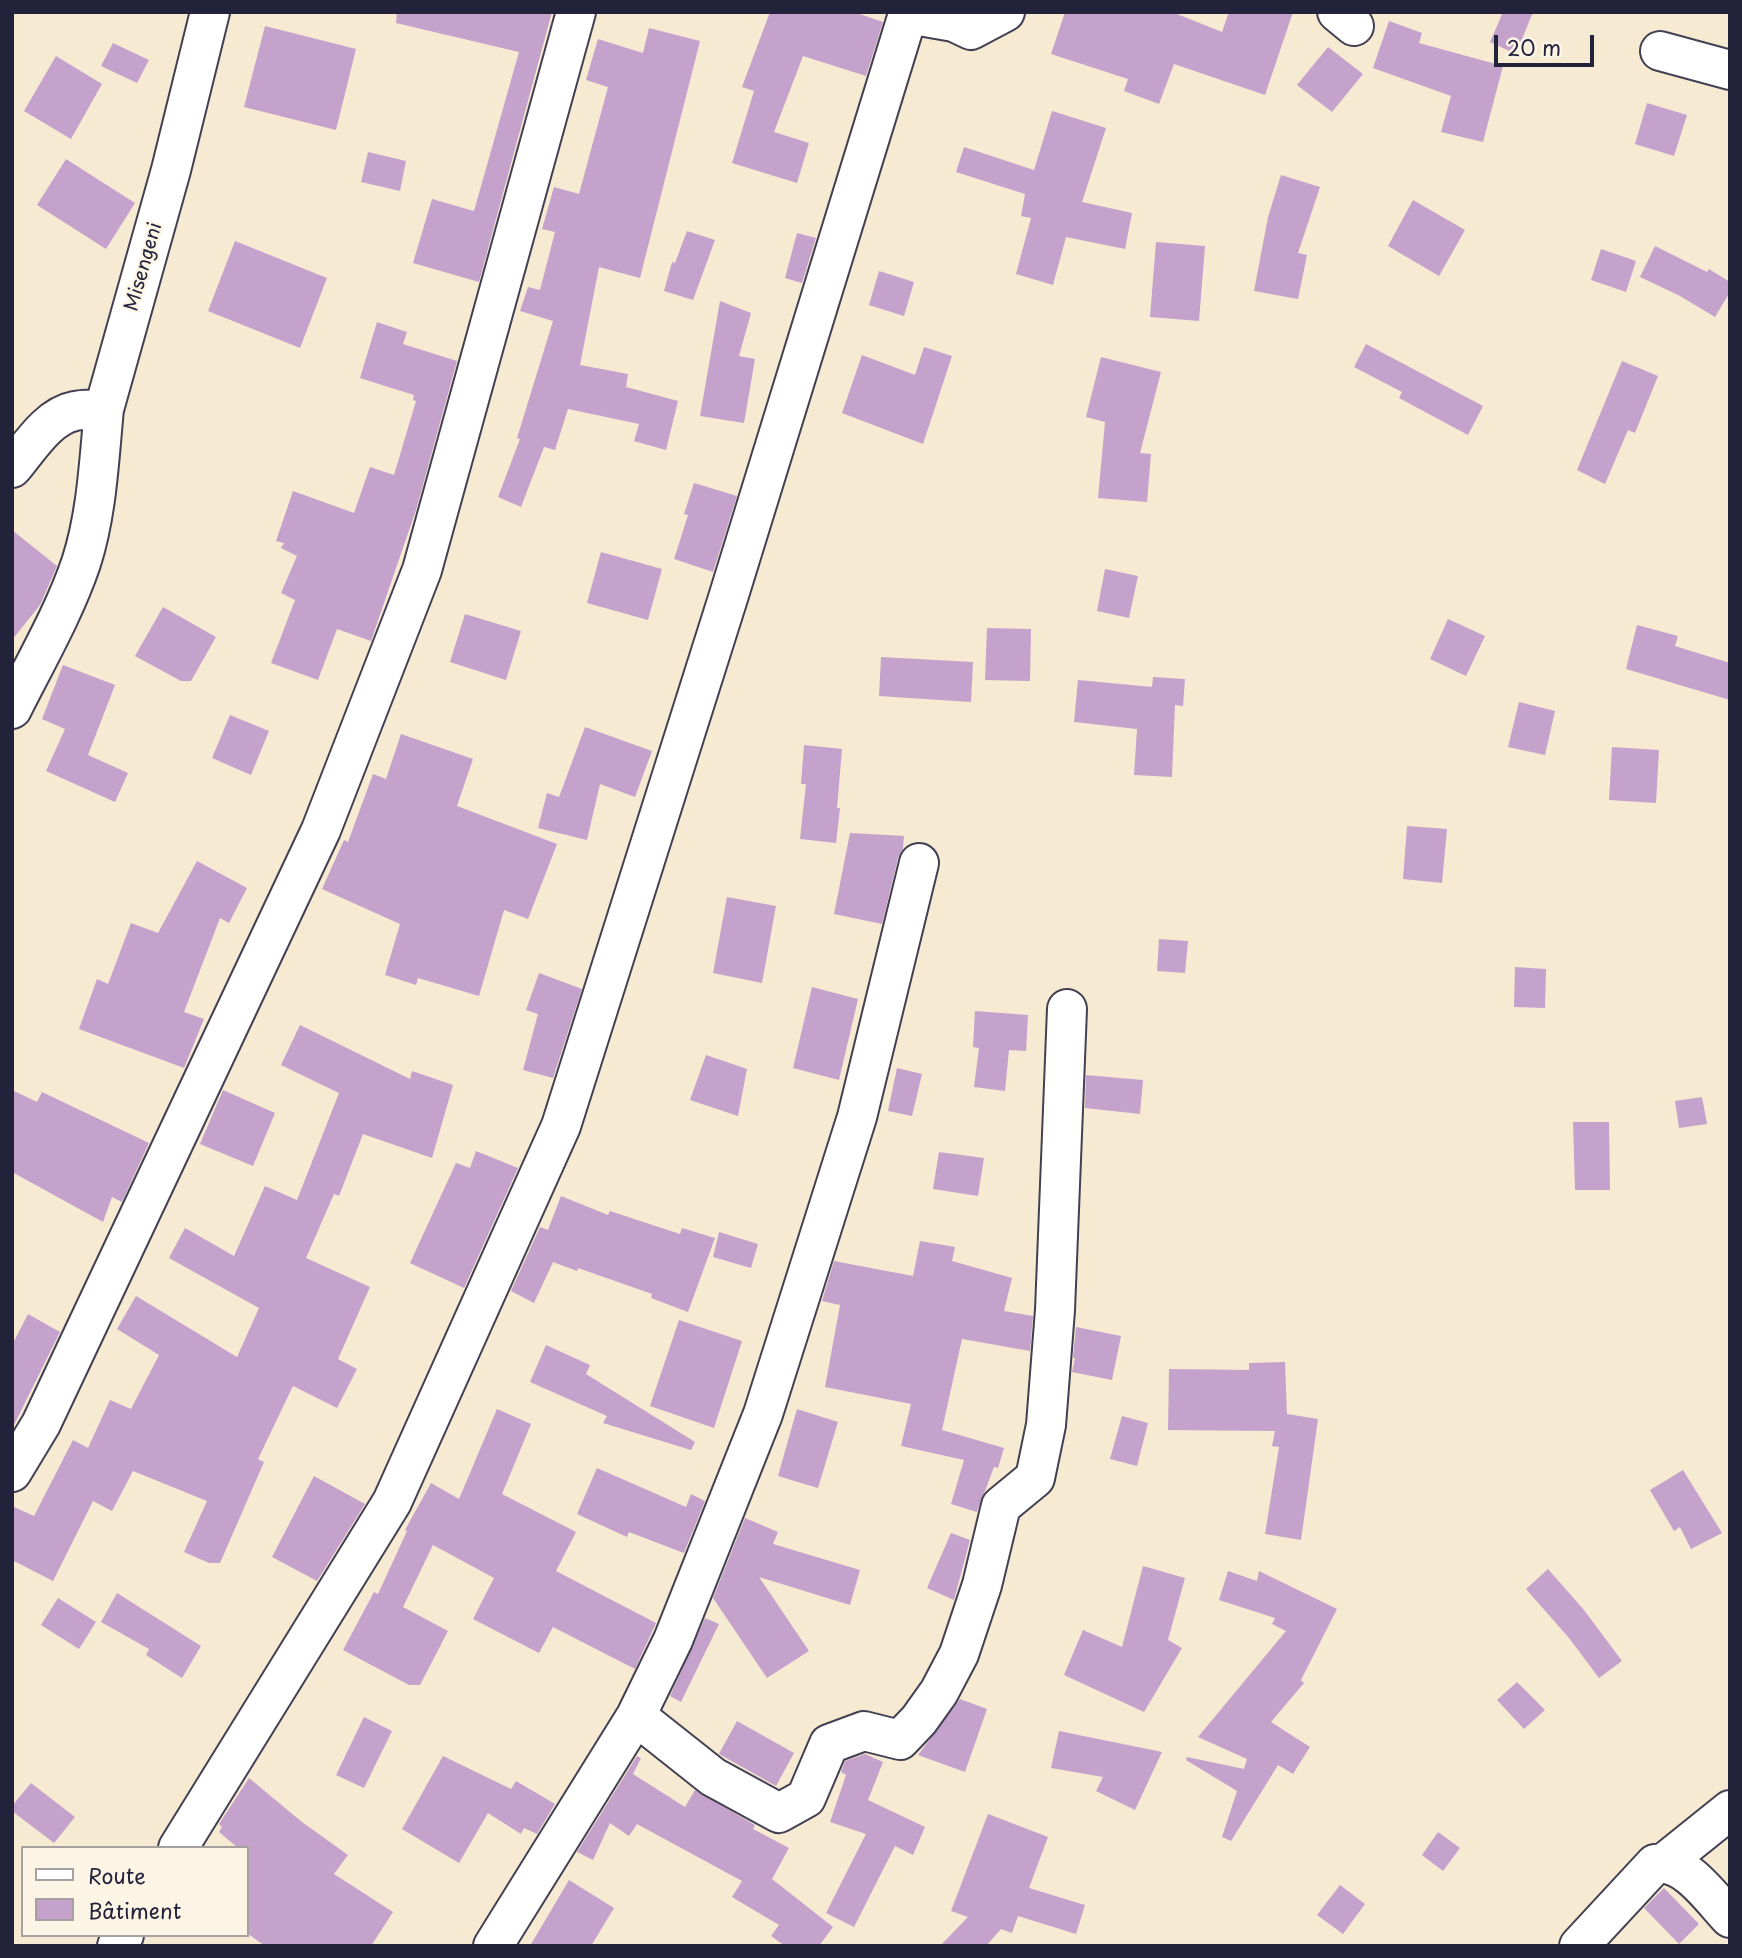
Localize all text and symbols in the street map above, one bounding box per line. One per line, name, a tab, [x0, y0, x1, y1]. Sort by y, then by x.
scale bar	[1497, 21, 1597, 65]
text: 20 m	[1507, 31, 1561, 63]
street label: Misengeni	[120, 220, 168, 314]
legend	[21, 1846, 248, 1937]
text: Route	[88, 1859, 146, 1891]
text: Bâtiment	[88, 1894, 181, 1926]

